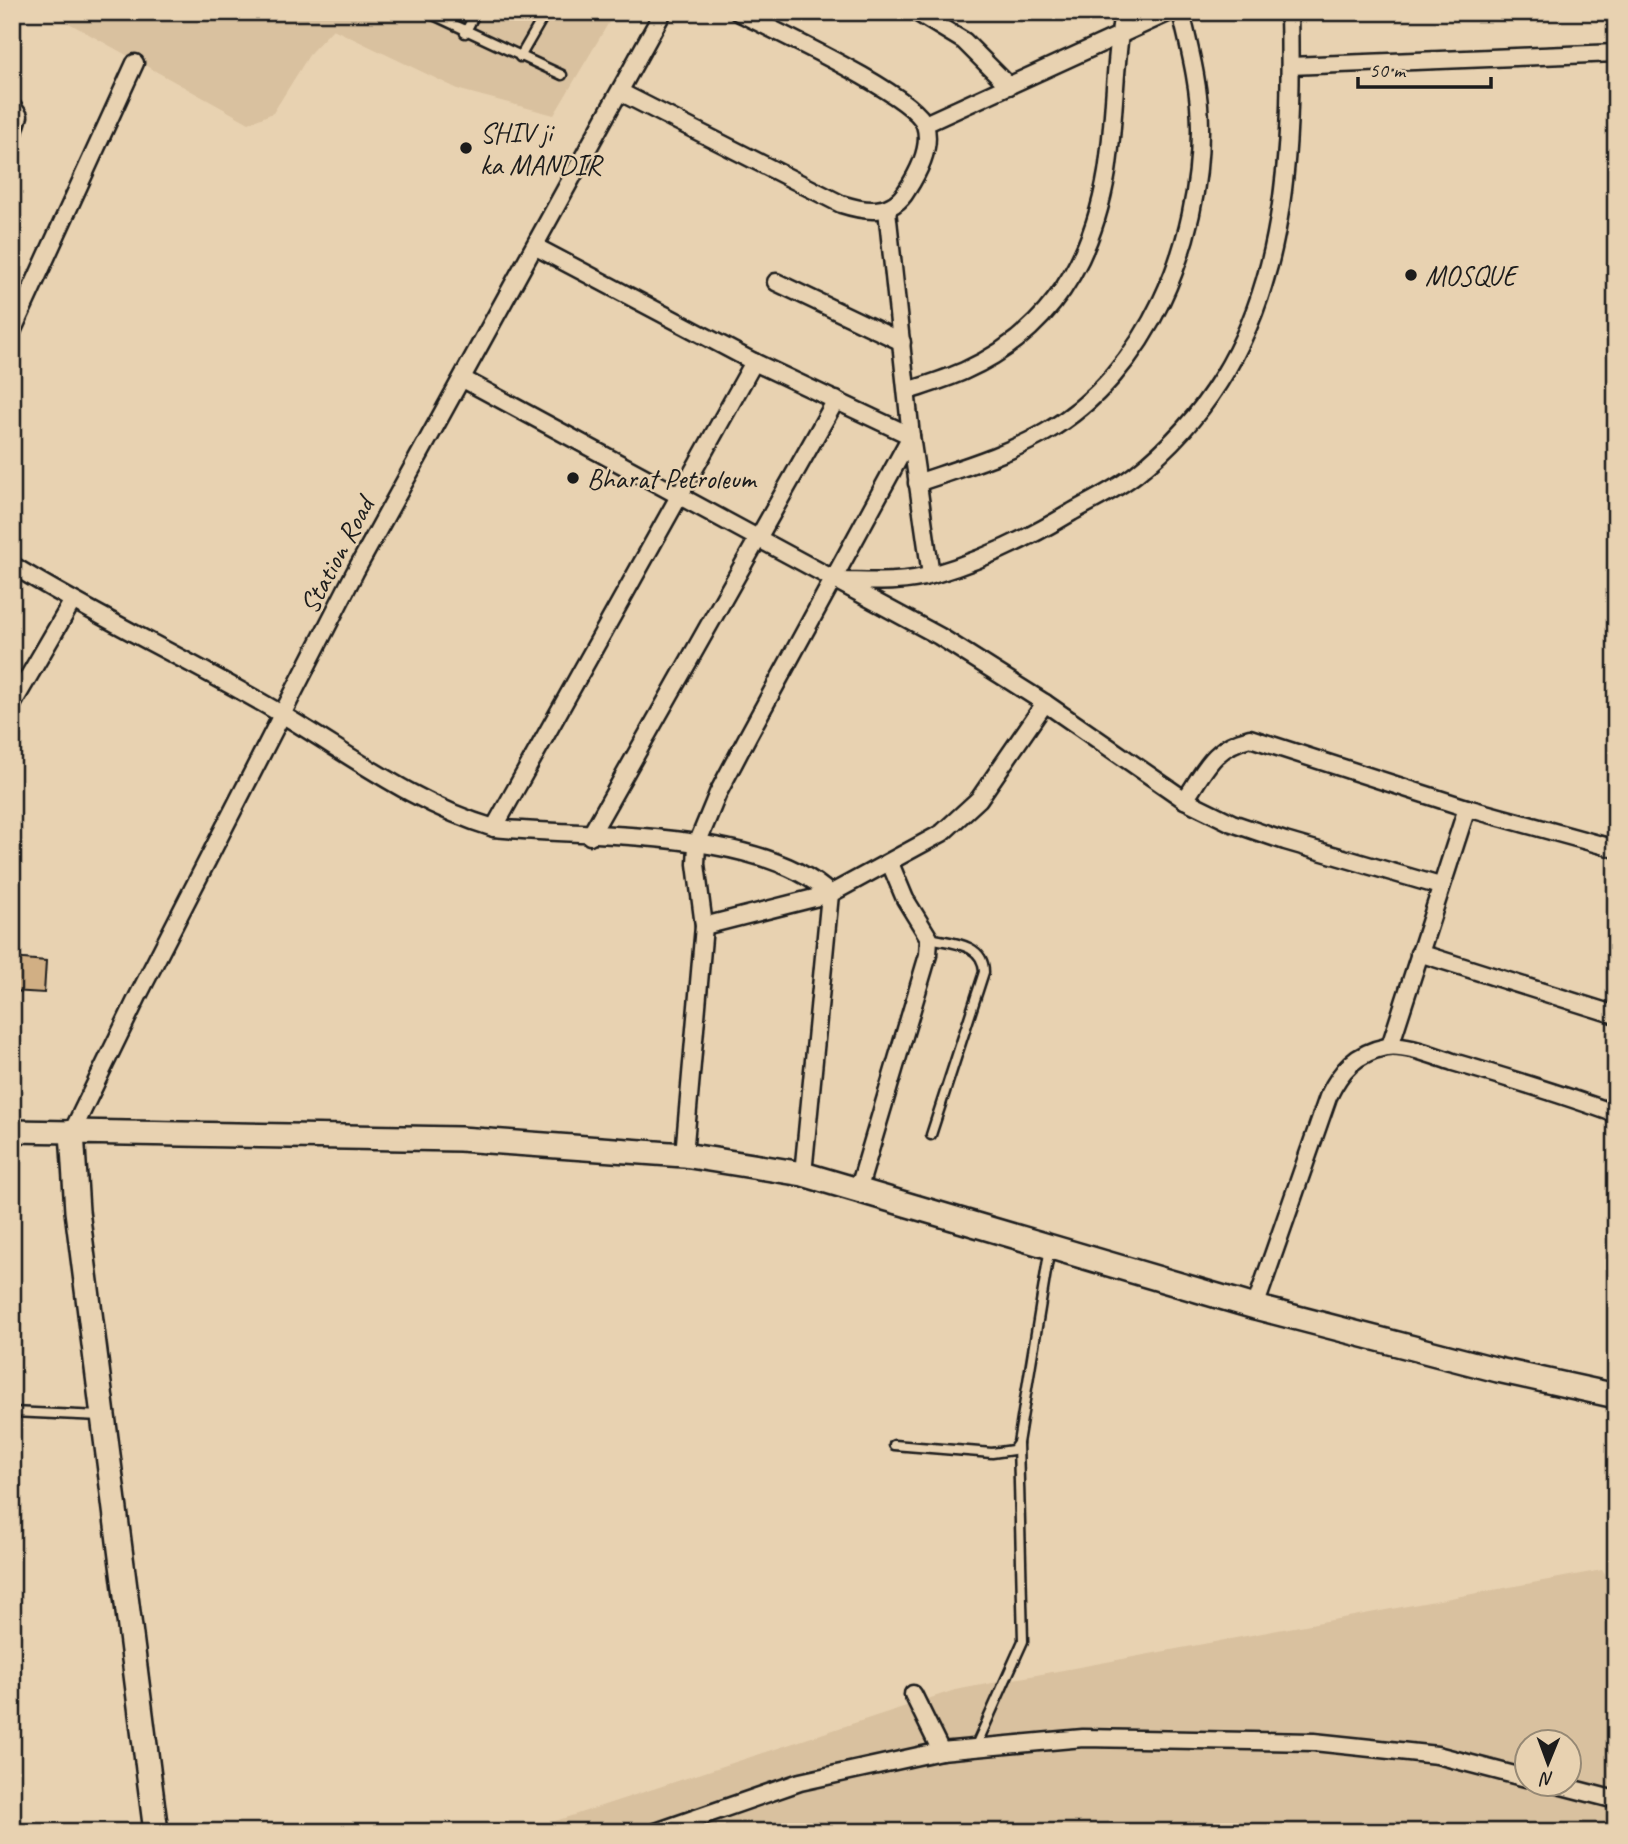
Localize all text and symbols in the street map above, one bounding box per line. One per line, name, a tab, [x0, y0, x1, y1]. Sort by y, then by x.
scale bar	[1358, 46, 1492, 90]
text: 50 m	[1369, 57, 1407, 83]
place label: SHIV ji ka MANDIR	[480, 115, 604, 182]
marker: SHIV ji ka MANDIR	[458, 140, 474, 156]
place label: MOSQUE	[1425, 258, 1519, 293]
marker: MOSQUE	[1403, 267, 1419, 283]
place label: Bharat Petroleum	[587, 461, 758, 496]
marker: Bharat Petroleum	[565, 470, 581, 486]
street label: Station Road	[291, 488, 383, 619]
north arrow	[1512, 1728, 1582, 1798]
text: N	[1538, 1767, 1554, 1791]

